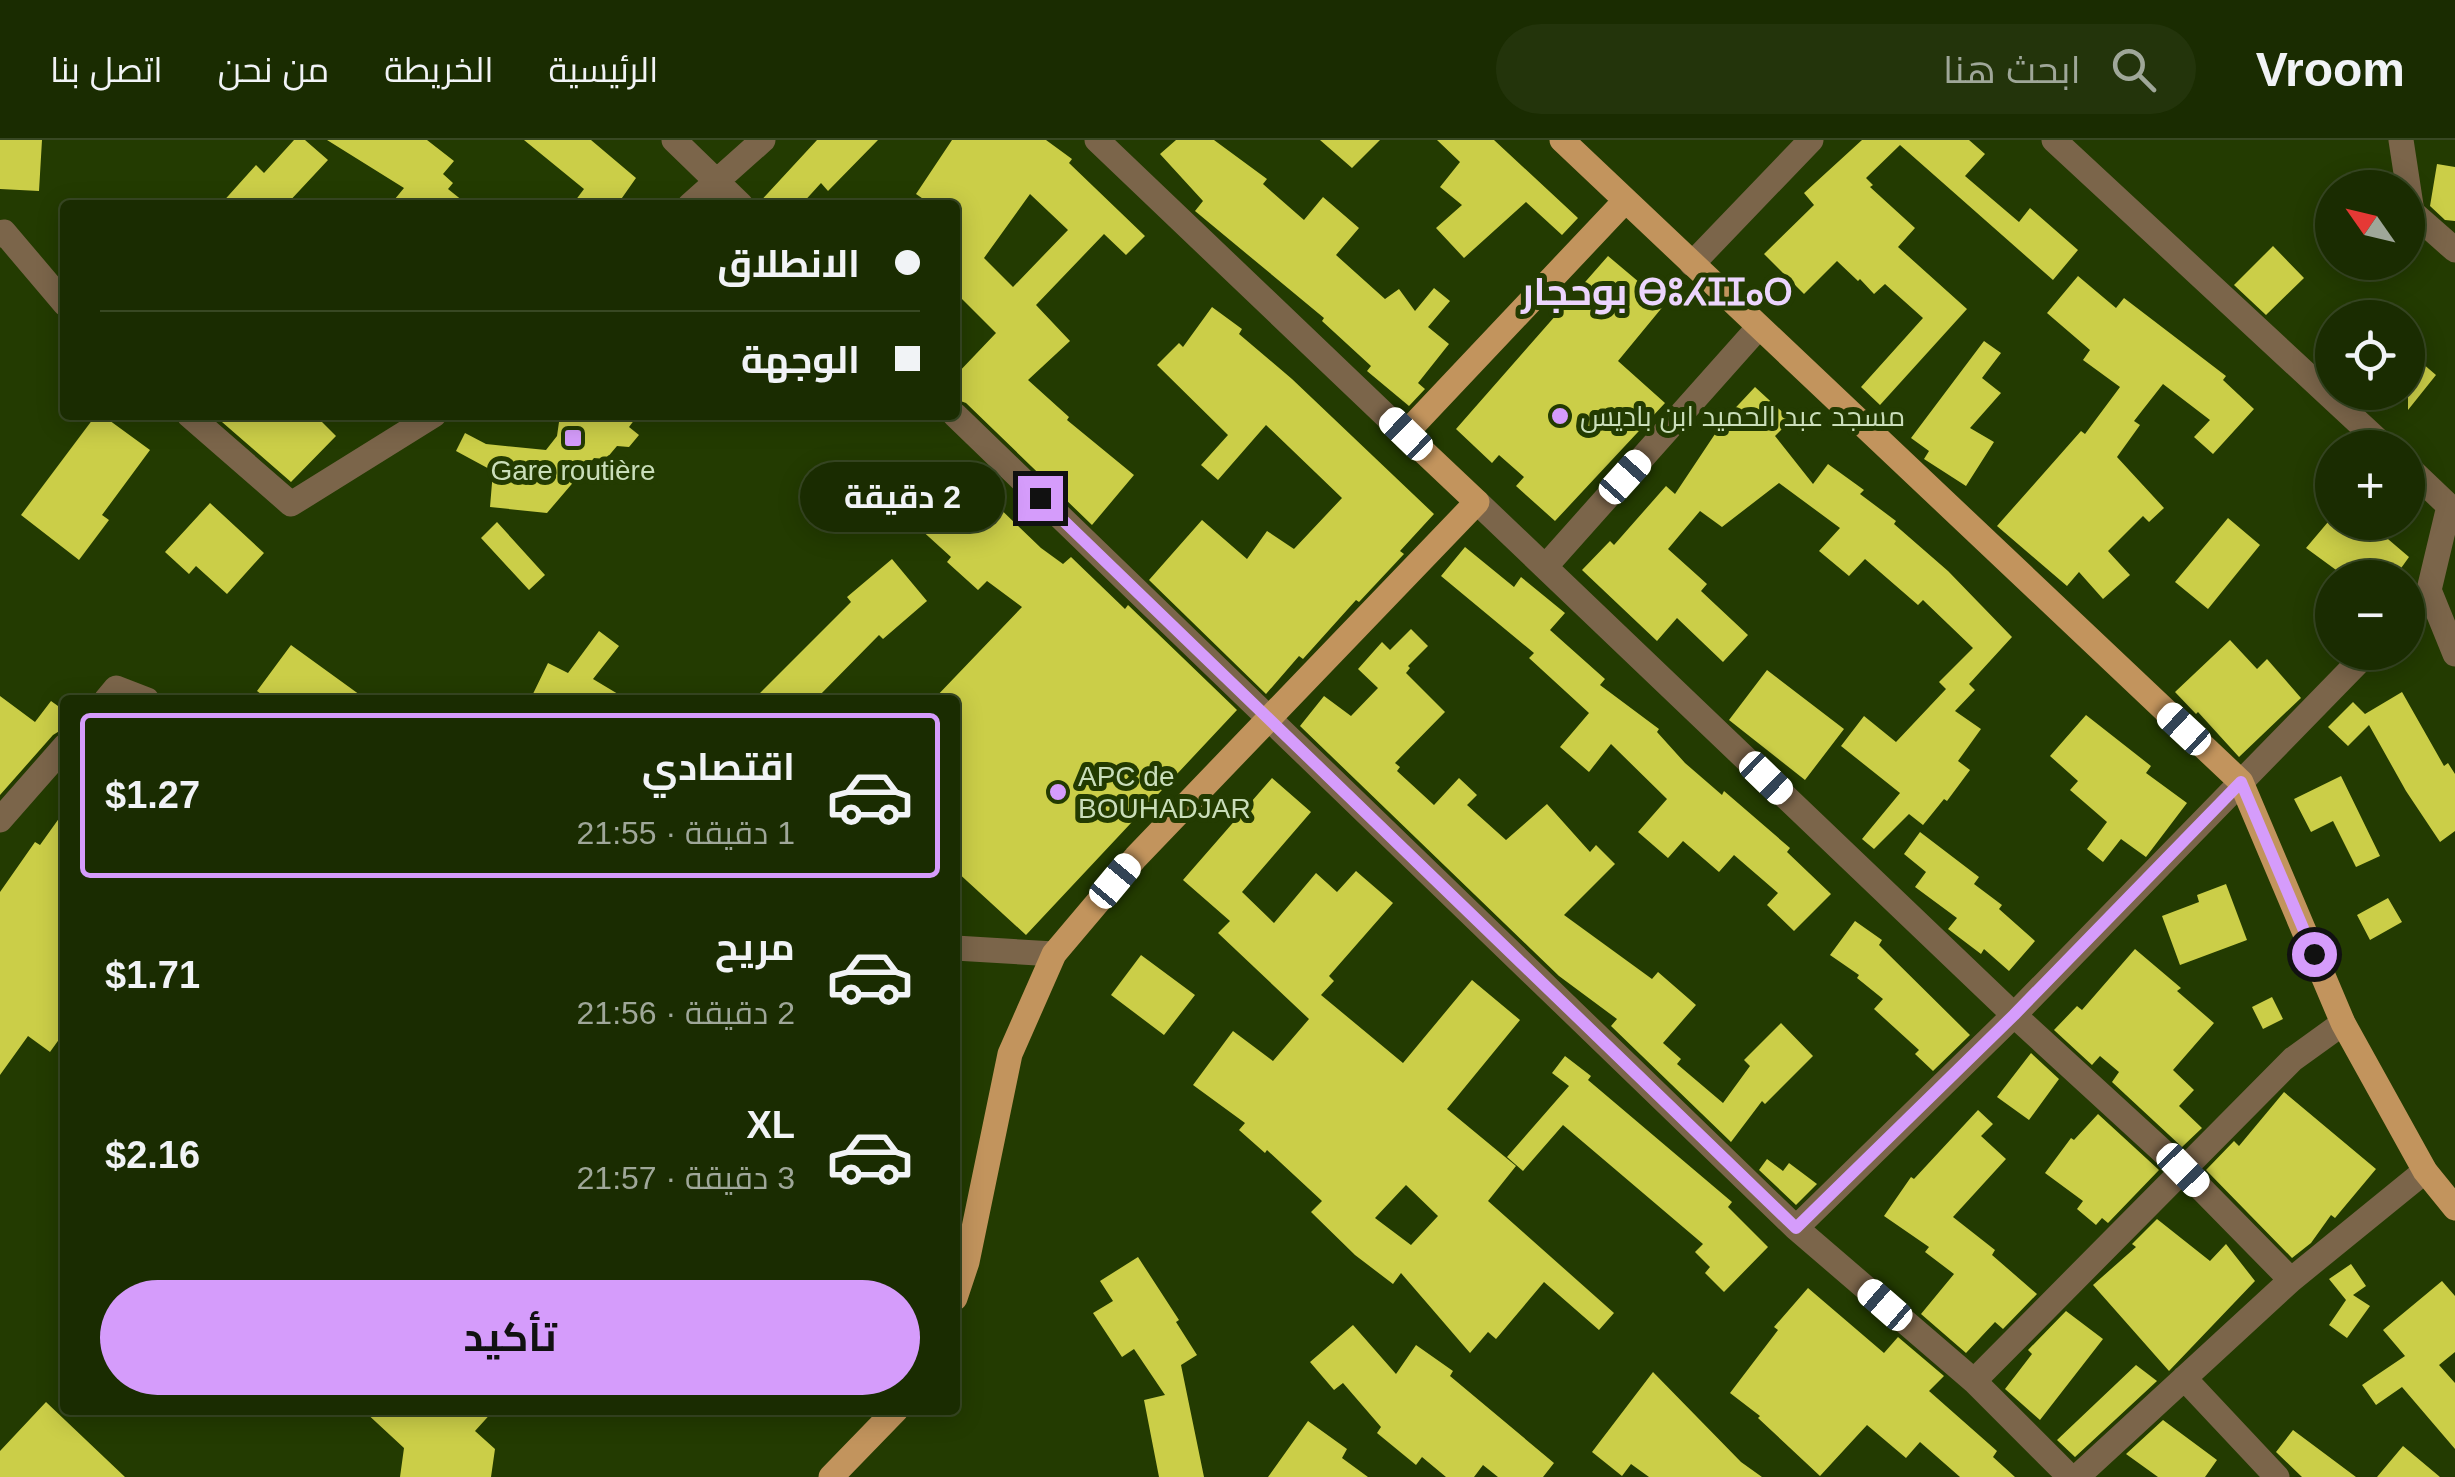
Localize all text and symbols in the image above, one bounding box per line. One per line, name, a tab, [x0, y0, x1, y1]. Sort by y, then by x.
search box	[1496, 24, 2196, 114]
icon: search	[2106, 42, 2161, 97]
text: Vroom	[2256, 43, 2405, 96]
text: ابحث هنا	[1943, 49, 2081, 91]
text: اتصل بنا	[50, 50, 163, 89]
text: من نحن	[218, 50, 329, 89]
text: الخريطة	[384, 50, 494, 89]
text: الرئيسية	[549, 50, 658, 89]
north arrow	[2315, 170, 2425, 280]
map controls	[2315, 170, 2425, 670]
text: الانطلاق	[717, 243, 860, 285]
district label: بوحجار ⴱⵓⵃⵊⵊⴰⵔ	[1520, 271, 1793, 315]
button: locate	[2315, 300, 2425, 410]
text: الوجهة	[741, 339, 860, 381]
place label: مسجد عبد الحميد ابن باديس	[1580, 401, 1905, 433]
car	[1374, 402, 1438, 466]
marker: مسجد عبد الحميد ابن باديس	[1549, 405, 1571, 427]
marker: Gare routière	[562, 427, 584, 449]
button: +	[2315, 430, 2425, 540]
car	[1594, 445, 1656, 509]
place label: Gare routière	[491, 455, 655, 486]
callout: 2 دقيقة	[800, 463, 1005, 533]
route end	[1018, 476, 1063, 521]
text: 2 دقيقة	[844, 479, 961, 515]
button: −	[2315, 560, 2425, 670]
car	[2152, 698, 2216, 760]
text: اقتصادي	[642, 746, 795, 788]
car	[1734, 746, 1798, 810]
icon: car	[825, 751, 915, 841]
place label: APC de BOUHADJAR	[1078, 761, 1251, 824]
text: $1.27	[105, 774, 200, 816]
marker: APC de BOUHADJAR	[1047, 781, 1069, 803]
text: 1 دقيقة · 21:55	[577, 815, 795, 851]
car	[1084, 848, 1146, 914]
text: مريح	[715, 926, 795, 968]
icon: car	[825, 931, 915, 1021]
route start	[2292, 932, 2337, 977]
text: $1.71	[105, 954, 200, 996]
text: 2 دقيقة · 21:56	[577, 995, 795, 1031]
text: XL	[746, 1104, 795, 1146]
icon: car	[825, 1111, 915, 1201]
text: $2.16	[105, 1134, 200, 1176]
car	[2151, 1138, 2215, 1202]
text: 3 دقيقة · 21:57	[577, 1160, 795, 1196]
car	[1853, 1274, 1917, 1336]
button: تأكيد	[100, 1280, 920, 1395]

